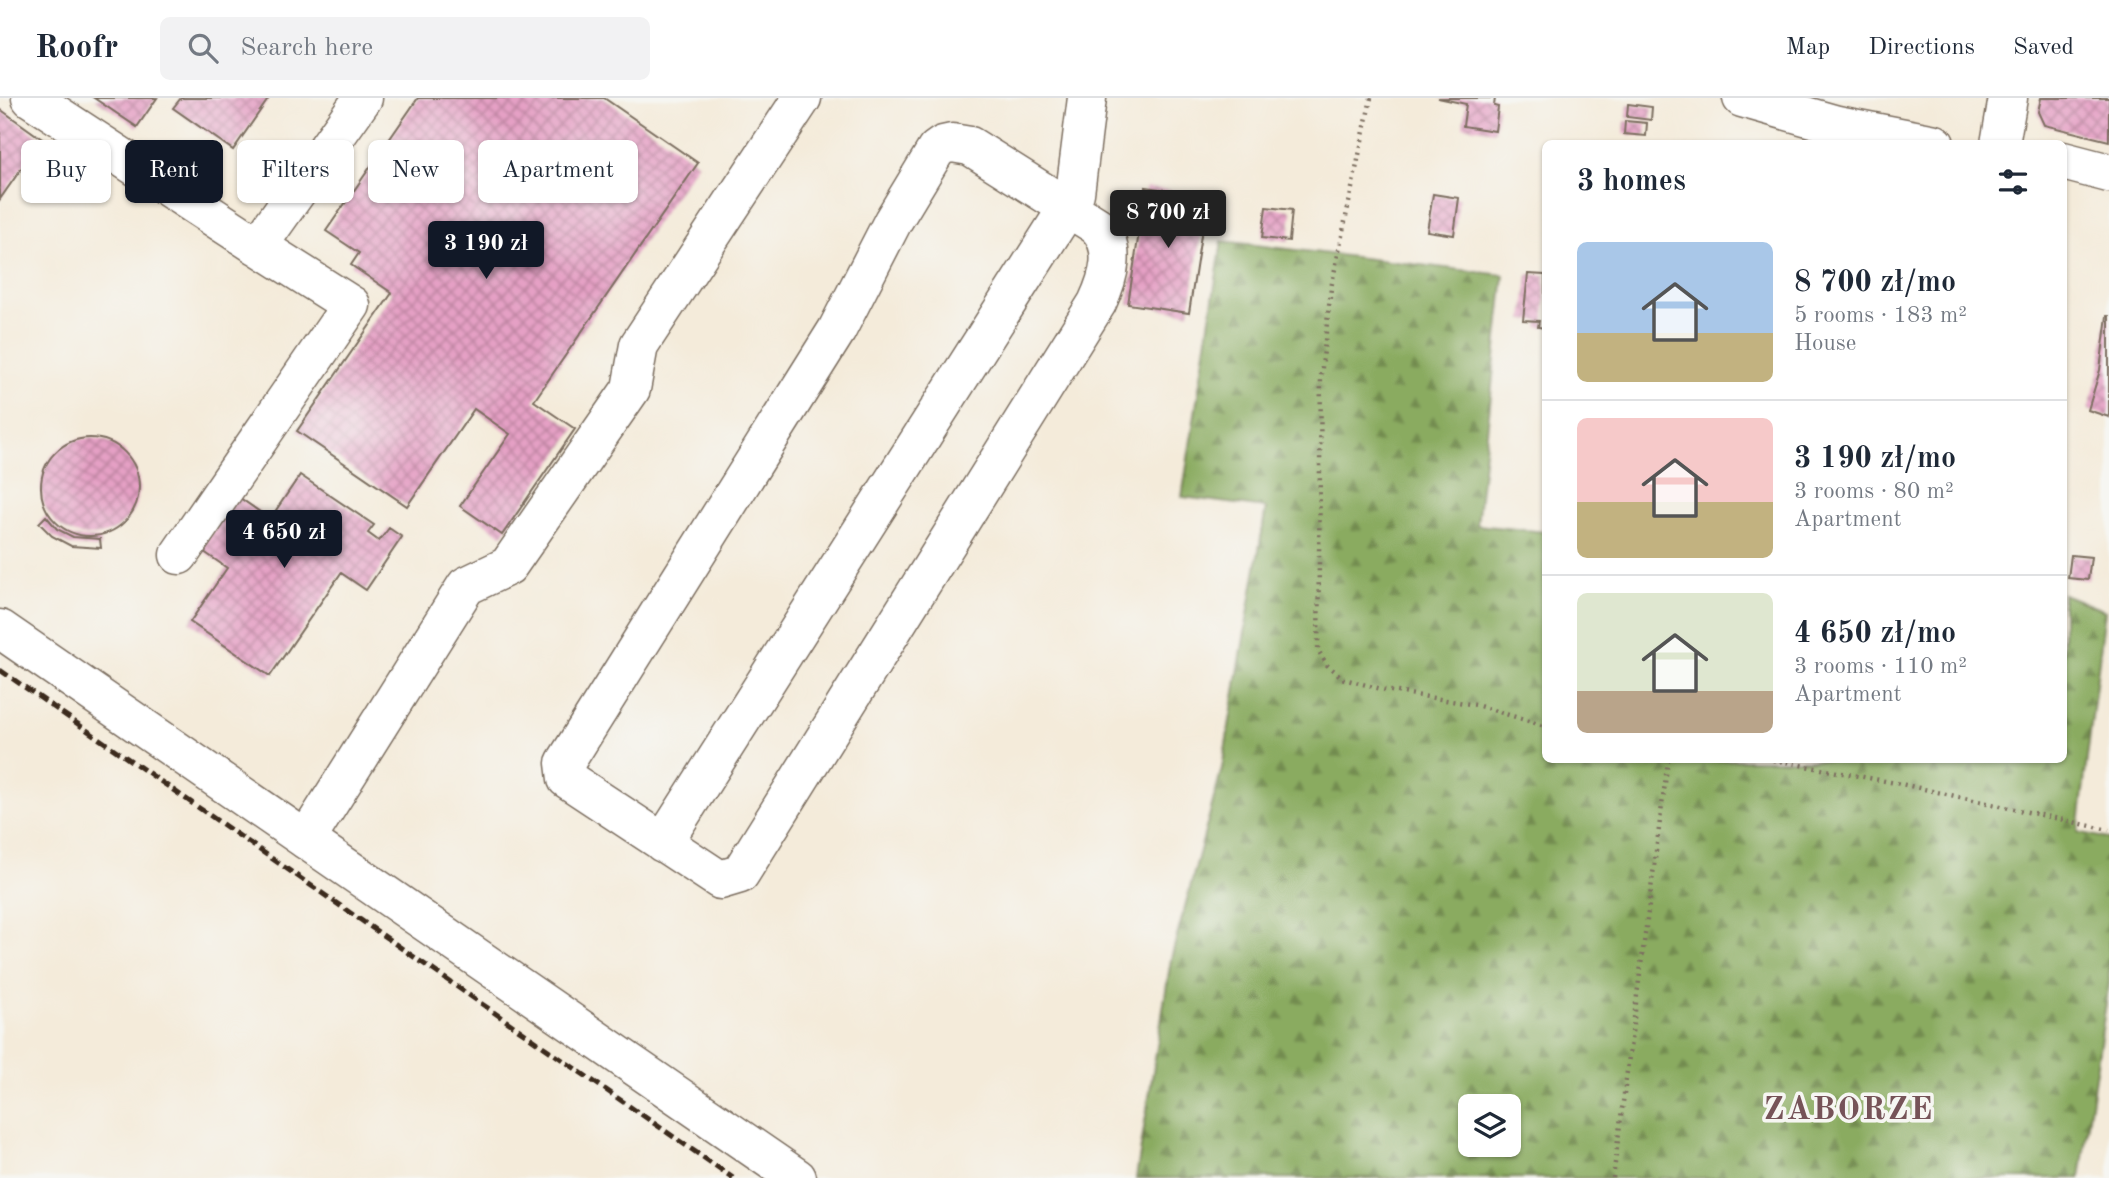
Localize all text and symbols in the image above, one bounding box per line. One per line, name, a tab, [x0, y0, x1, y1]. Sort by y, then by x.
search box	[160, 17, 650, 80]
icon: search	[184, 29, 222, 67]
text: Roofr	[35, 32, 118, 65]
text: Search here	[240, 35, 373, 61]
text: Map	[1786, 36, 1830, 60]
text: Directions	[1868, 36, 1975, 60]
text: Saved	[2013, 36, 2074, 60]
chip: Buy	[21, 140, 111, 203]
chip: Rent	[125, 140, 223, 203]
chip: Filters	[237, 140, 354, 203]
chip: New	[368, 140, 464, 203]
chip: Apartment	[478, 140, 638, 203]
icon: filters	[1994, 163, 2032, 201]
text: 3 homes	[1577, 167, 1686, 197]
pin: 8 700 zł	[1096, 190, 1240, 250]
text: 8 700 zł	[1126, 201, 1210, 224]
pin: 3 190 zł	[414, 222, 558, 281]
text: 3 190 zł	[444, 232, 528, 255]
text: 8 700 zł/mo	[1794, 268, 1956, 298]
icon: home	[1633, 270, 1717, 354]
text: 5 rooms · 183 m²	[1794, 304, 1967, 327]
text: House	[1794, 332, 1856, 355]
text: 3 190 zł/mo	[1794, 444, 1956, 474]
icon: home	[1633, 446, 1717, 530]
text: 3 rooms · 80 m²	[1794, 480, 1954, 503]
text: Apartment	[1794, 508, 1902, 531]
pin: 4 650 zł	[212, 510, 356, 570]
text: 4 650 zł	[242, 521, 326, 544]
text: 4 650 zł/mo	[1794, 619, 1956, 649]
icon: home	[1633, 621, 1717, 705]
text: 3 rooms · 110 m²	[1794, 655, 1967, 678]
text: Apartment	[1794, 683, 1902, 706]
map controls	[1458, 1094, 1521, 1157]
button: layers	[1458, 1094, 1521, 1157]
district label: ZABORZE	[1764, 1095, 1934, 1127]

